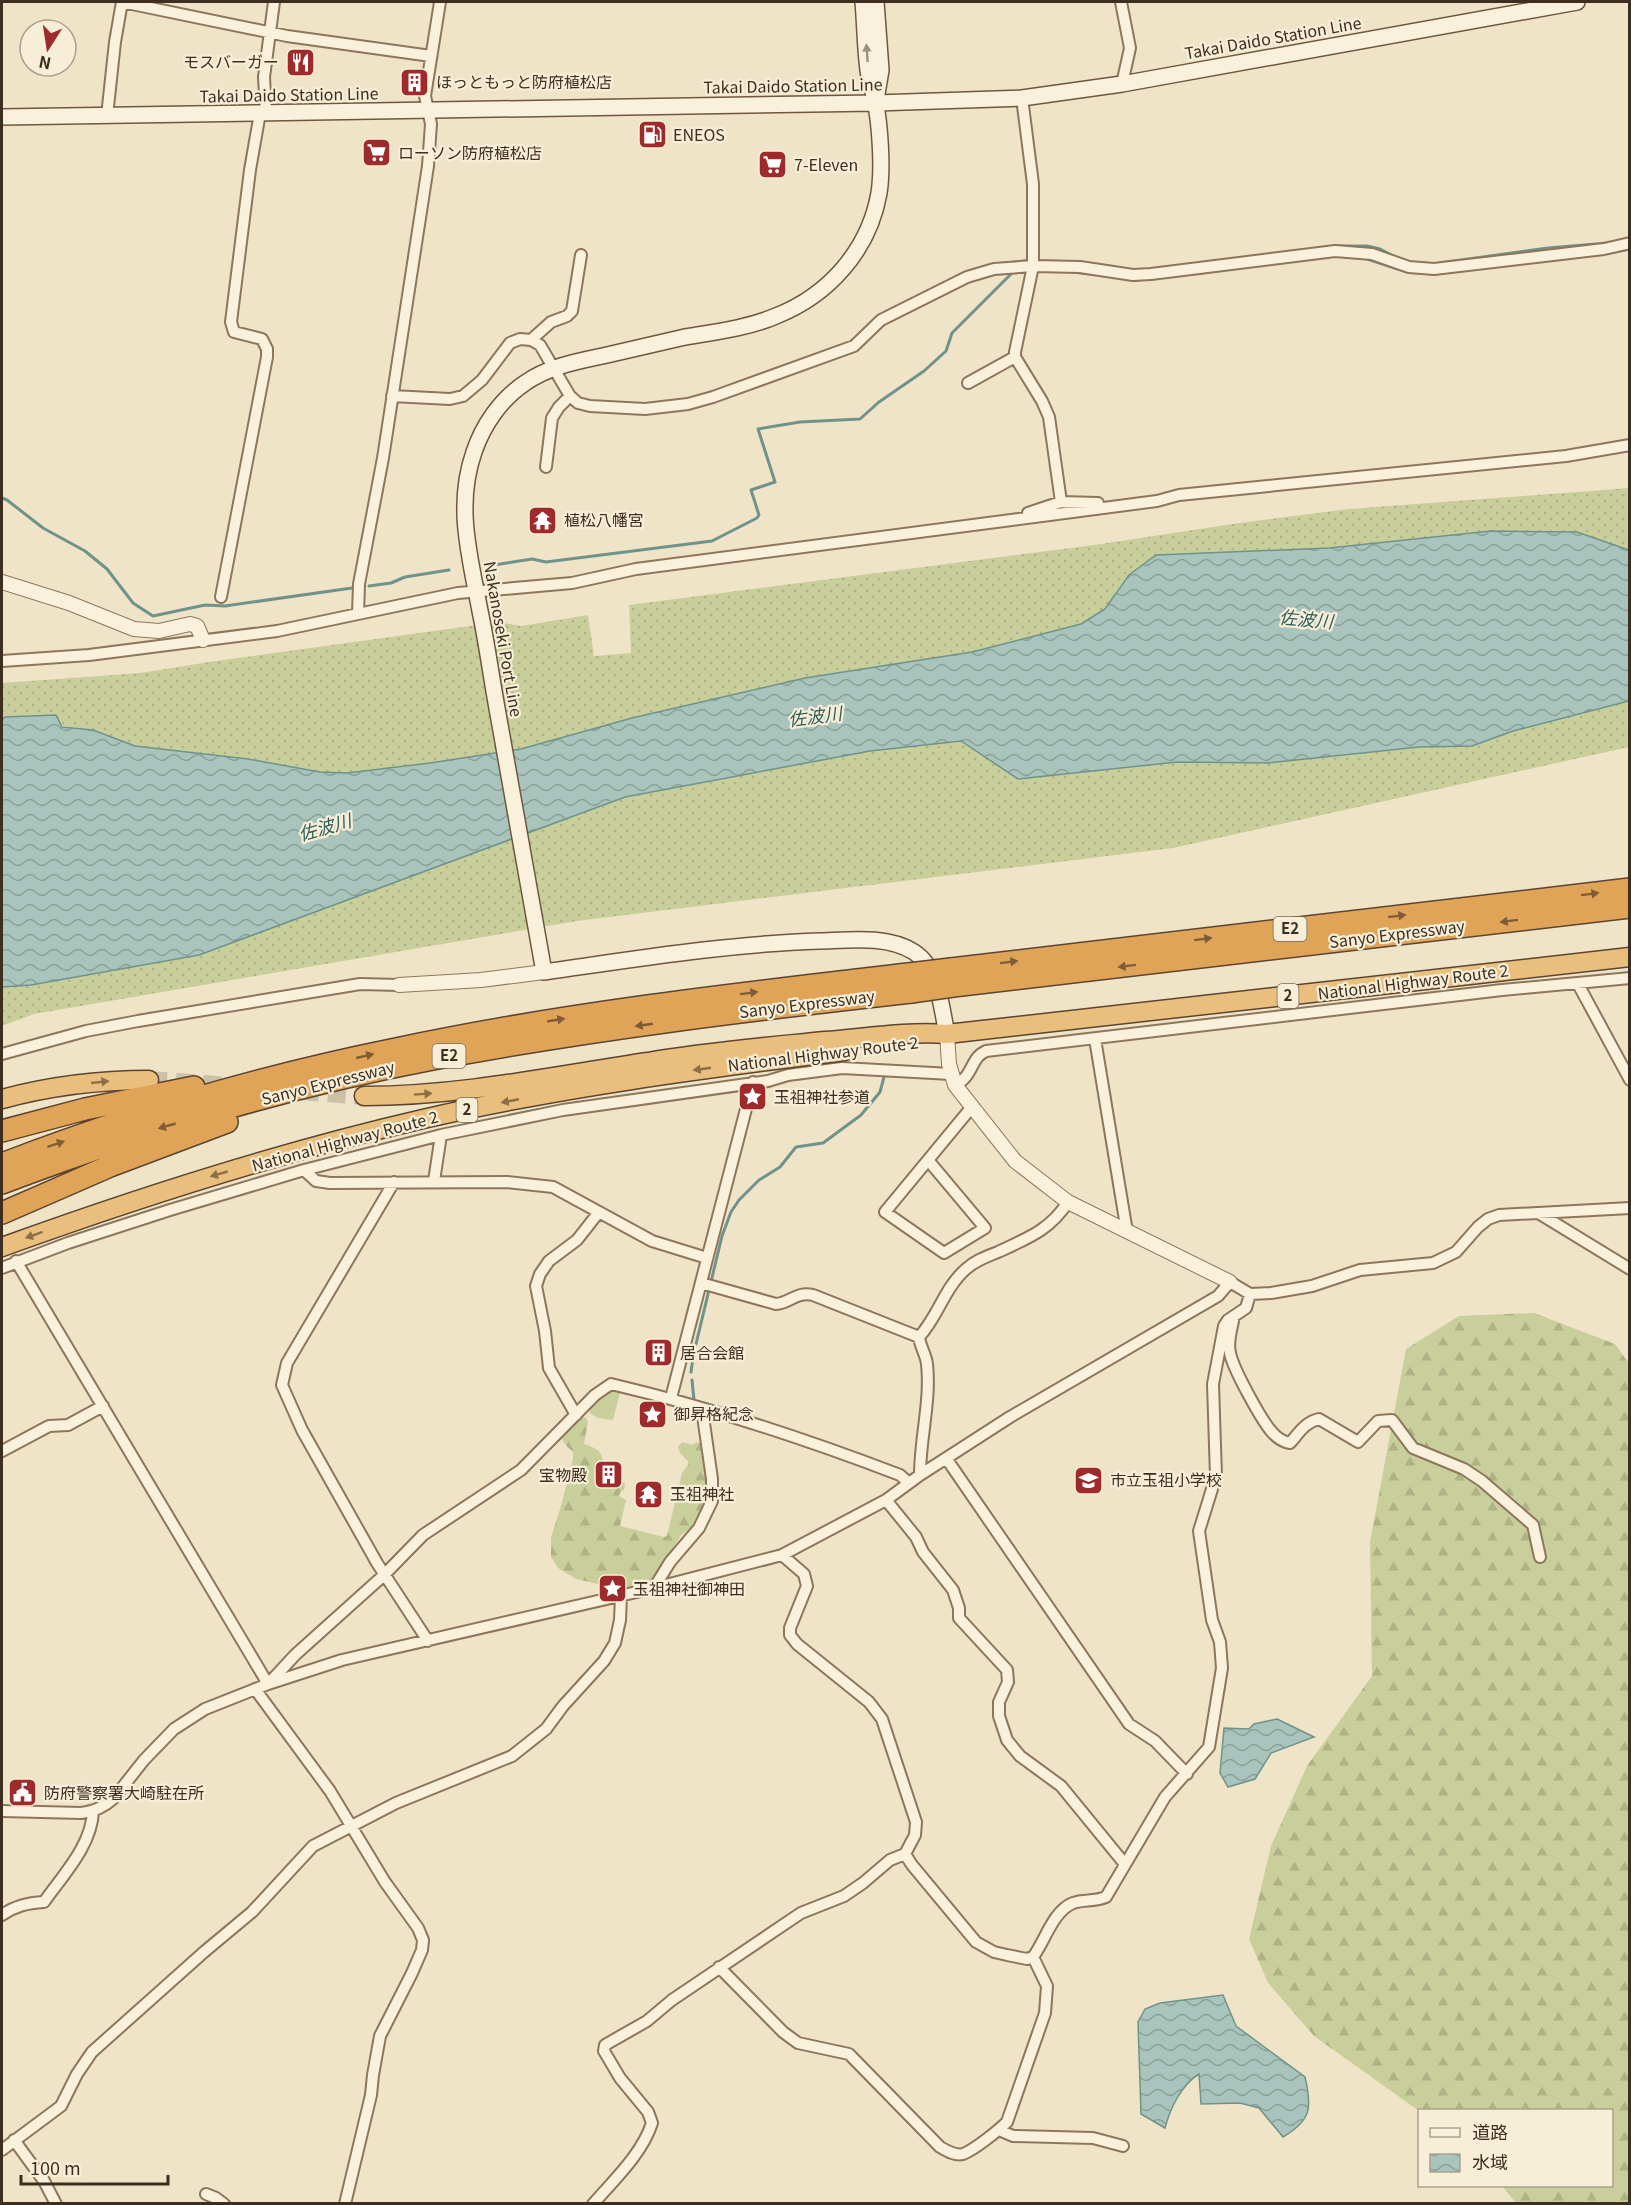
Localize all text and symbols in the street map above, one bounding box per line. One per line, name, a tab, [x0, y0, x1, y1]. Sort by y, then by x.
street label: Takai Daido Station Line	[1183, 10, 1363, 64]
north arrow	[18, 18, 78, 78]
one-way arrow	[862, 43, 871, 62]
restaurant icon: モスバーガー	[284, 46, 316, 78]
place label: モスバーガー	[183, 49, 279, 73]
text: N	[36, 51, 53, 77]
building icon: ほっともっと防府植松店	[399, 66, 431, 98]
place label: ほっともっと防府植松店	[436, 69, 612, 93]
street label: Takai Daido Station Line	[703, 71, 883, 99]
street label: Takai Daido Station Line	[199, 80, 379, 108]
fuel station icon: ENEOS	[636, 119, 668, 151]
place label: ENEOS	[673, 122, 725, 146]
supermarket icon: ローソン防府植松店	[361, 137, 393, 169]
place label: ローソン防府植松店	[398, 140, 542, 164]
supermarket icon: 7-Eleven	[757, 149, 789, 181]
place label: 7-Eleven	[794, 152, 858, 176]
temple icon: 植松八幡宮	[527, 504, 559, 536]
place label: 植松八幡宮	[564, 507, 644, 531]
street label: Nakanoseki Port Line	[478, 559, 530, 719]
water label: 佐波川	[1278, 603, 1336, 633]
water label: 佐波川	[786, 699, 845, 731]
water label: 佐波川	[295, 806, 356, 846]
one-way arrow	[1581, 889, 1600, 898]
one-way arrow	[1387, 912, 1406, 921]
street label: Sanyo Expressway	[1328, 913, 1467, 953]
one-way arrow	[1499, 916, 1518, 926]
road number: E2	[1274, 917, 1306, 941]
one-way arrow	[1193, 935, 1212, 944]
one-way arrow	[1000, 957, 1019, 967]
street label: National Highway Route 2	[1316, 957, 1510, 1005]
one-way arrow	[1118, 961, 1137, 971]
street label: Sanyo Expressway	[738, 983, 877, 1023]
road number: 2	[1278, 984, 1298, 1008]
one-way arrow	[740, 988, 759, 998]
one-way arrow	[547, 1015, 566, 1024]
one-way arrow	[635, 1020, 654, 1029]
street label: National Highway Route 2	[726, 1029, 920, 1077]
road number: E2	[432, 1044, 466, 1068]
one-way arrow	[355, 1050, 374, 1060]
street label: Sanyo Expressway	[259, 1054, 397, 1110]
one-way arrow	[693, 1065, 712, 1074]
one-way arrow	[91, 1077, 110, 1087]
place icon: 玉祖神社参道	[737, 1081, 769, 1113]
place label: 玉祖神社参道	[774, 1084, 870, 1108]
one-way arrow	[413, 1089, 432, 1099]
one-way arrow	[500, 1097, 519, 1106]
road number: 2	[456, 1098, 478, 1122]
street label: National Highway Route 2	[249, 1104, 441, 1176]
one-way arrow	[158, 1122, 176, 1131]
one-way arrow	[47, 1139, 65, 1149]
one-way arrow	[210, 1170, 228, 1179]
one-way arrow	[25, 1231, 43, 1241]
building icon: 居合会館	[643, 1337, 675, 1369]
place label: 居合会館	[680, 1340, 744, 1364]
place icon: 御昇格紀念	[637, 1398, 669, 1430]
place label: 御昇格紀念	[674, 1401, 754, 1425]
building icon: 宝物殿	[592, 1459, 624, 1491]
place label: 宝物殿	[539, 1462, 587, 1486]
school or university icon: 市立玉祖小学校	[1073, 1464, 1105, 1496]
place label: 市立玉祖小学校	[1110, 1467, 1222, 1491]
temple icon: 玉祖神社	[633, 1478, 665, 1510]
place label: 玉祖神社	[670, 1481, 734, 1505]
place icon: 玉祖神社御神田	[596, 1573, 628, 1605]
place label: 玉祖神社御神田	[633, 1576, 745, 1600]
public building icon: 防府警察署大崎駐在所	[7, 1777, 39, 1809]
place label: 防府警察署大崎駐在所	[44, 1780, 204, 1804]
legend	[1418, 2109, 1613, 2187]
text: 道路	[1472, 2118, 1508, 2144]
scale bar	[21, 2148, 168, 2186]
text: 水域	[1472, 2148, 1508, 2174]
text: 100 m	[30, 2154, 81, 2180]

